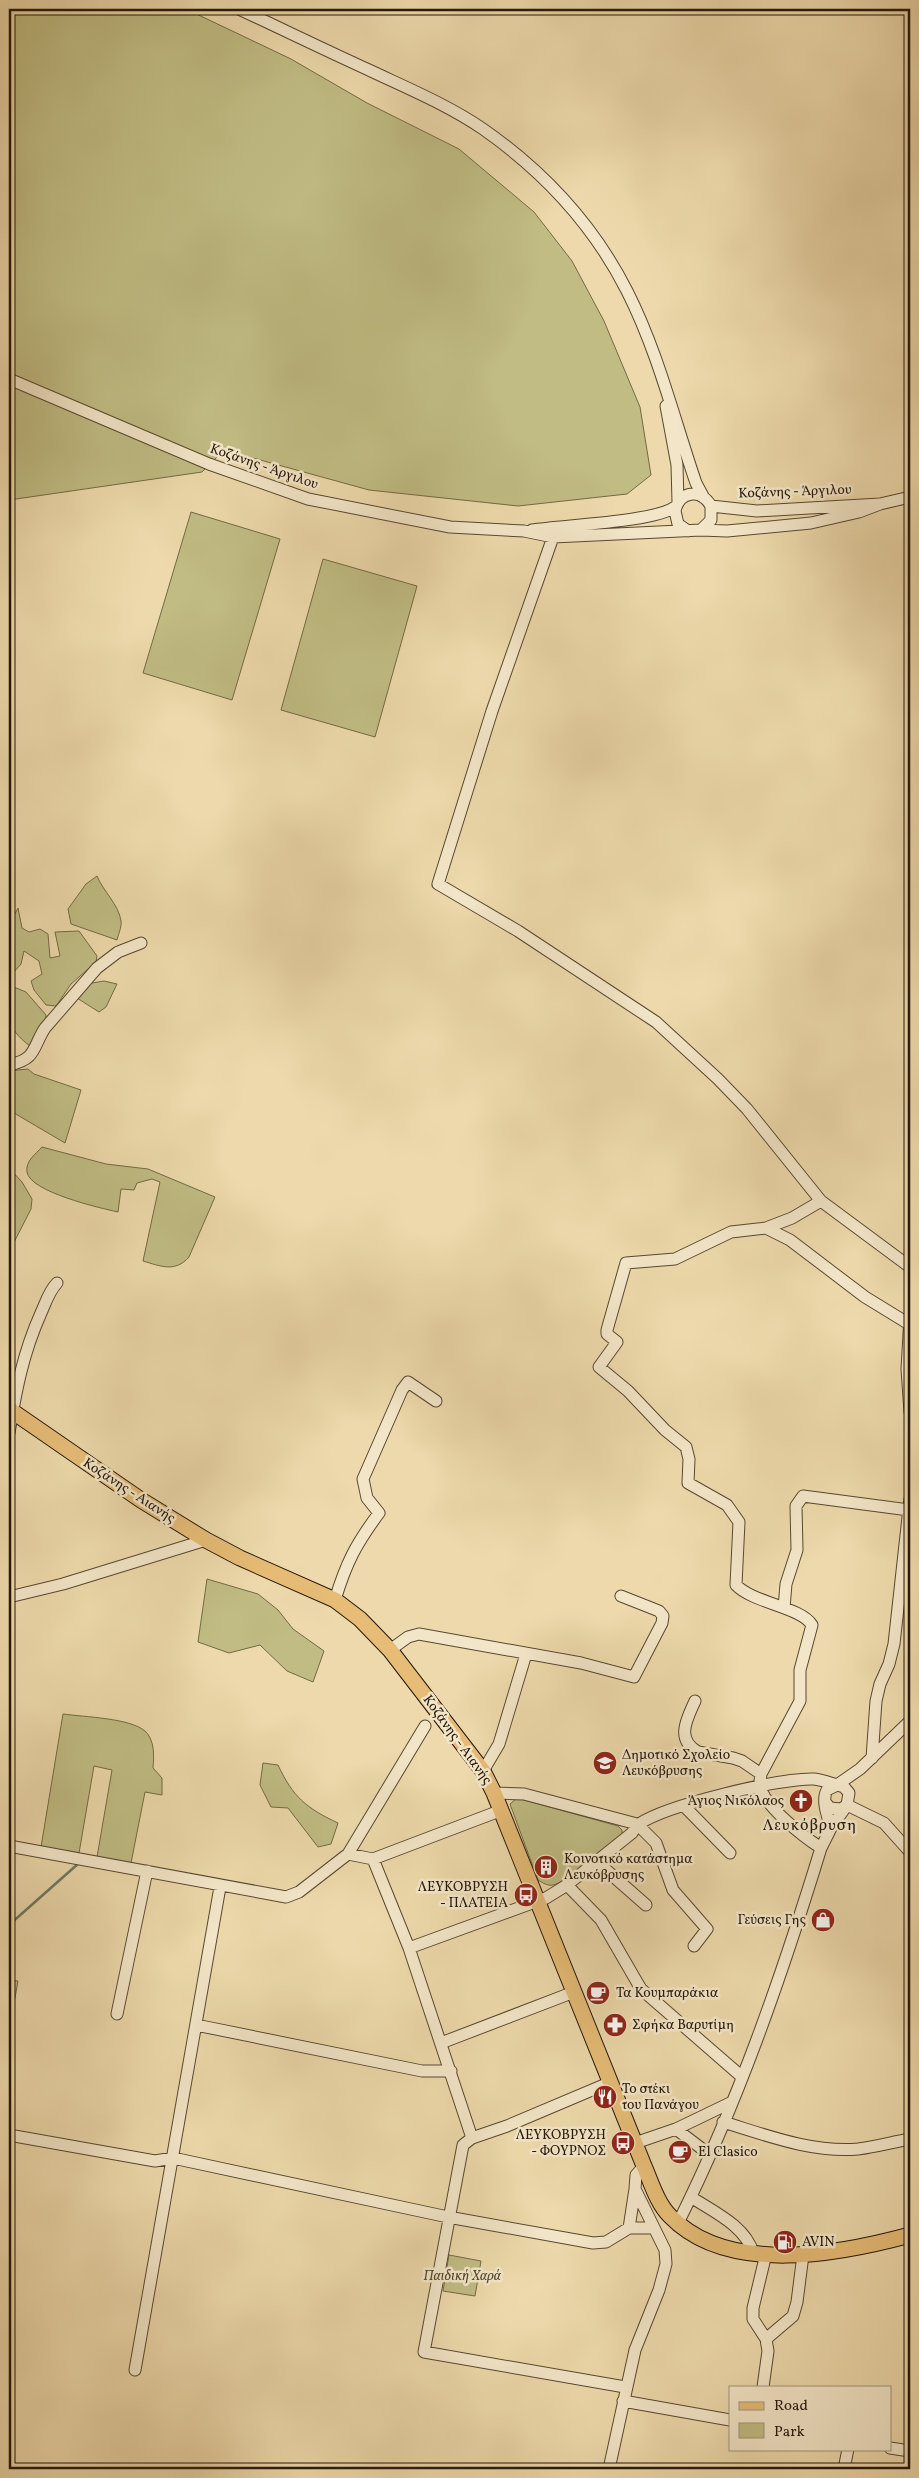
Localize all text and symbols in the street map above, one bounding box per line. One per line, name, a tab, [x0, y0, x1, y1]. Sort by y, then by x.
street label: Κοζάνης - Άργιλου	[207, 440, 321, 495]
street label: Κοζάνης - Άργιλου	[738, 481, 852, 503]
street label: Κοζάνης - Αιανής	[79, 1454, 179, 1528]
street label: Κοζάνης - Αιανής	[418, 1691, 496, 1789]
place label: Δημοτικό Σχολείο Λευκόβρυσης	[622, 1746, 730, 1781]
school or university icon: Δημοτικό Σχολείο Λευκόβρυσης	[592, 1750, 618, 1776]
church icon: Άγιος Νικόλαος	[788, 1788, 814, 1814]
place label: Άγιος Νικόλαος	[687, 1792, 784, 1811]
district label: Λευκόβρυση	[763, 1815, 857, 1837]
place label: Κοινοτικό κατάστημα Λευκόβρυσης	[564, 1850, 693, 1885]
building icon: Κοινοτικό κατάστημα Λευκόβρυσης	[533, 1854, 559, 1880]
place label: ΛΕΥΚΟΒΡΥΣΗ - ΠΛΑΤΕΙΑ	[418, 1878, 508, 1913]
bus stop icon: ΛΕΥΚΟΒΡΥΣΗ - ΠΛΑΤΕΙΑ	[513, 1882, 539, 1908]
shop icon: Γεύσεις Γης	[810, 1907, 836, 1933]
place label: Γεύσεις Γης	[737, 1911, 806, 1930]
cafe icon: Τα Κουμπαράκια	[585, 1980, 611, 2006]
place label: Τα Κουμπαράκια	[616, 1984, 719, 2003]
pharmacy icon: Σφήκα Βαρυτίμη	[602, 2012, 628, 2038]
place label: Σφήκα Βαρυτίμη	[632, 2016, 734, 2035]
place label: Το στέκι του Πανάγου	[622, 2080, 699, 2115]
restaurant icon: Το στέκι του Πανάγου	[592, 2084, 618, 2110]
place label: ΛΕΥΚΟΒΡΥΣΗ - ΦΟΥΡΝΟΣ	[516, 2126, 606, 2161]
bus stop icon: ΛΕΥΚΟΒΡΥΣΗ - ΦΟΥΡΝΟΣ	[610, 2130, 636, 2156]
cafe icon: El Clasico	[667, 2139, 693, 2165]
place label: El Clasico	[698, 2143, 758, 2162]
fuel station icon: AVIN	[772, 2229, 798, 2255]
place label: AVIN	[802, 2233, 835, 2252]
park label: Παιδική Χαρά	[423, 2267, 502, 2286]
legend	[729, 2386, 892, 2450]
text: Road	[774, 2396, 808, 2417]
text: Park	[774, 2422, 805, 2443]

